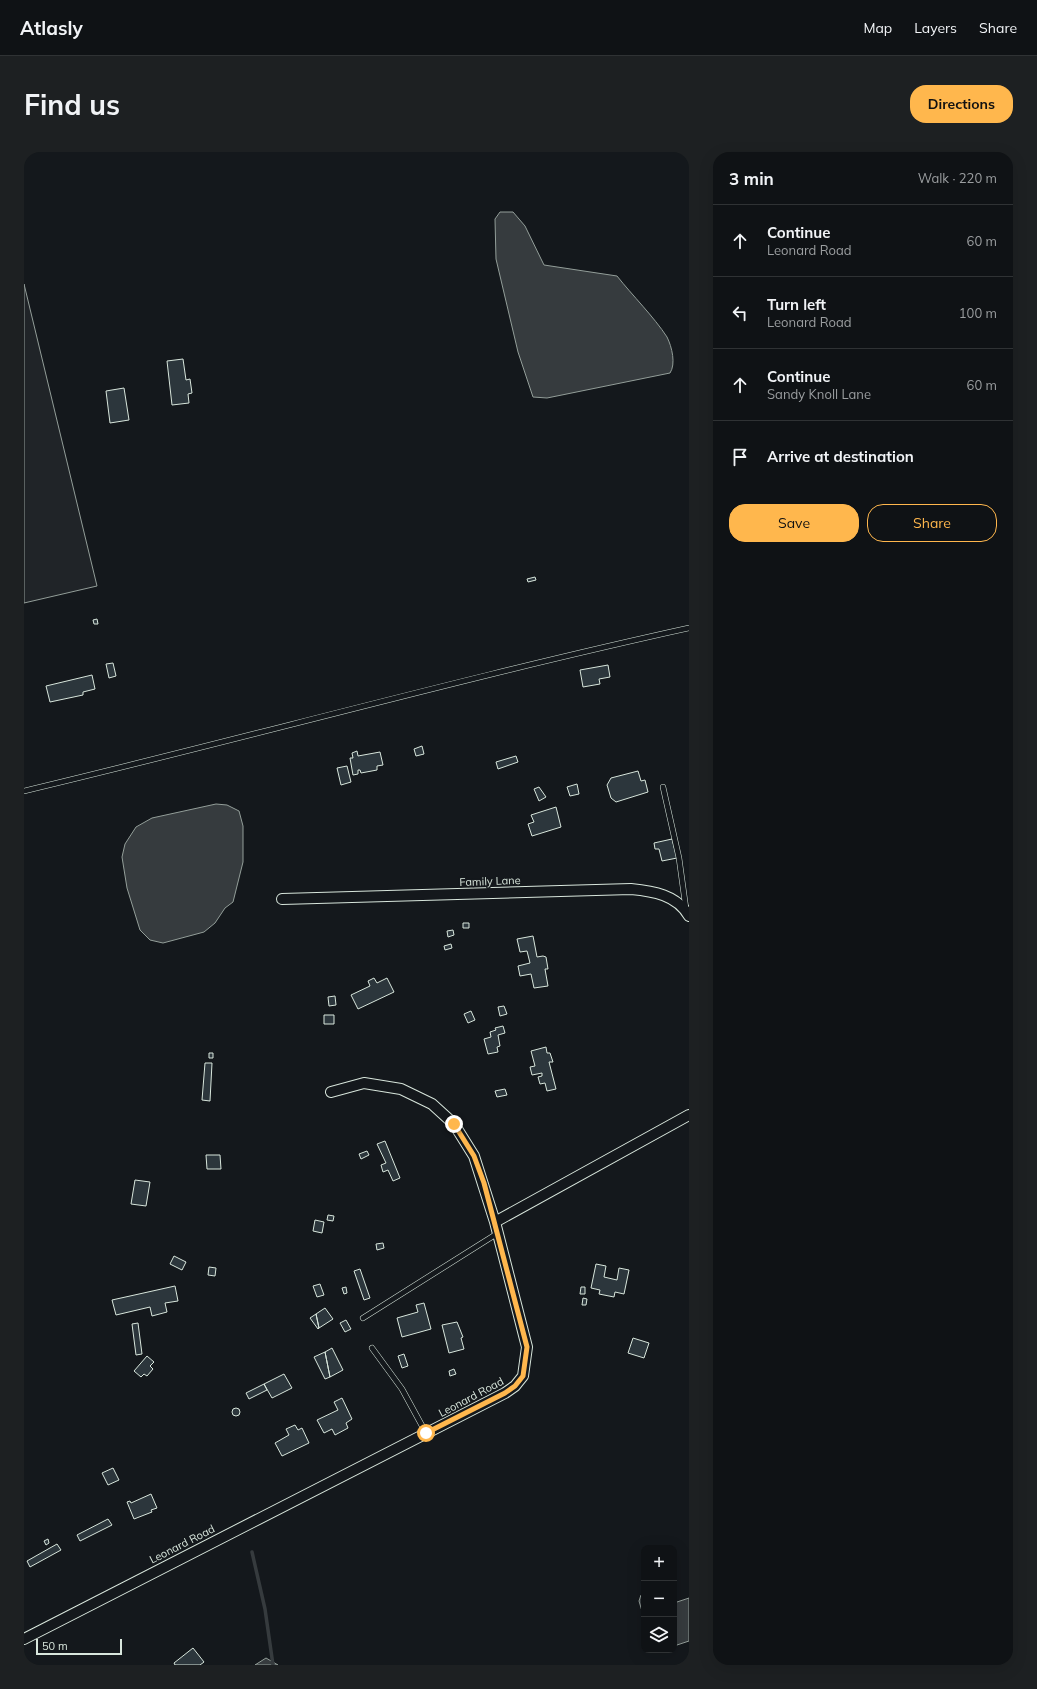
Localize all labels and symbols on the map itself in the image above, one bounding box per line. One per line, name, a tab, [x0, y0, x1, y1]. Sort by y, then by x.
street label: Family Lane	[459, 873, 521, 889]
route end	[445, 1115, 463, 1133]
street label: Leonard Road	[436, 1374, 506, 1420]
route start	[417, 1424, 435, 1442]
street label: Leonard Road	[147, 1522, 217, 1566]
scale bar	[36, 1637, 122, 1656]

